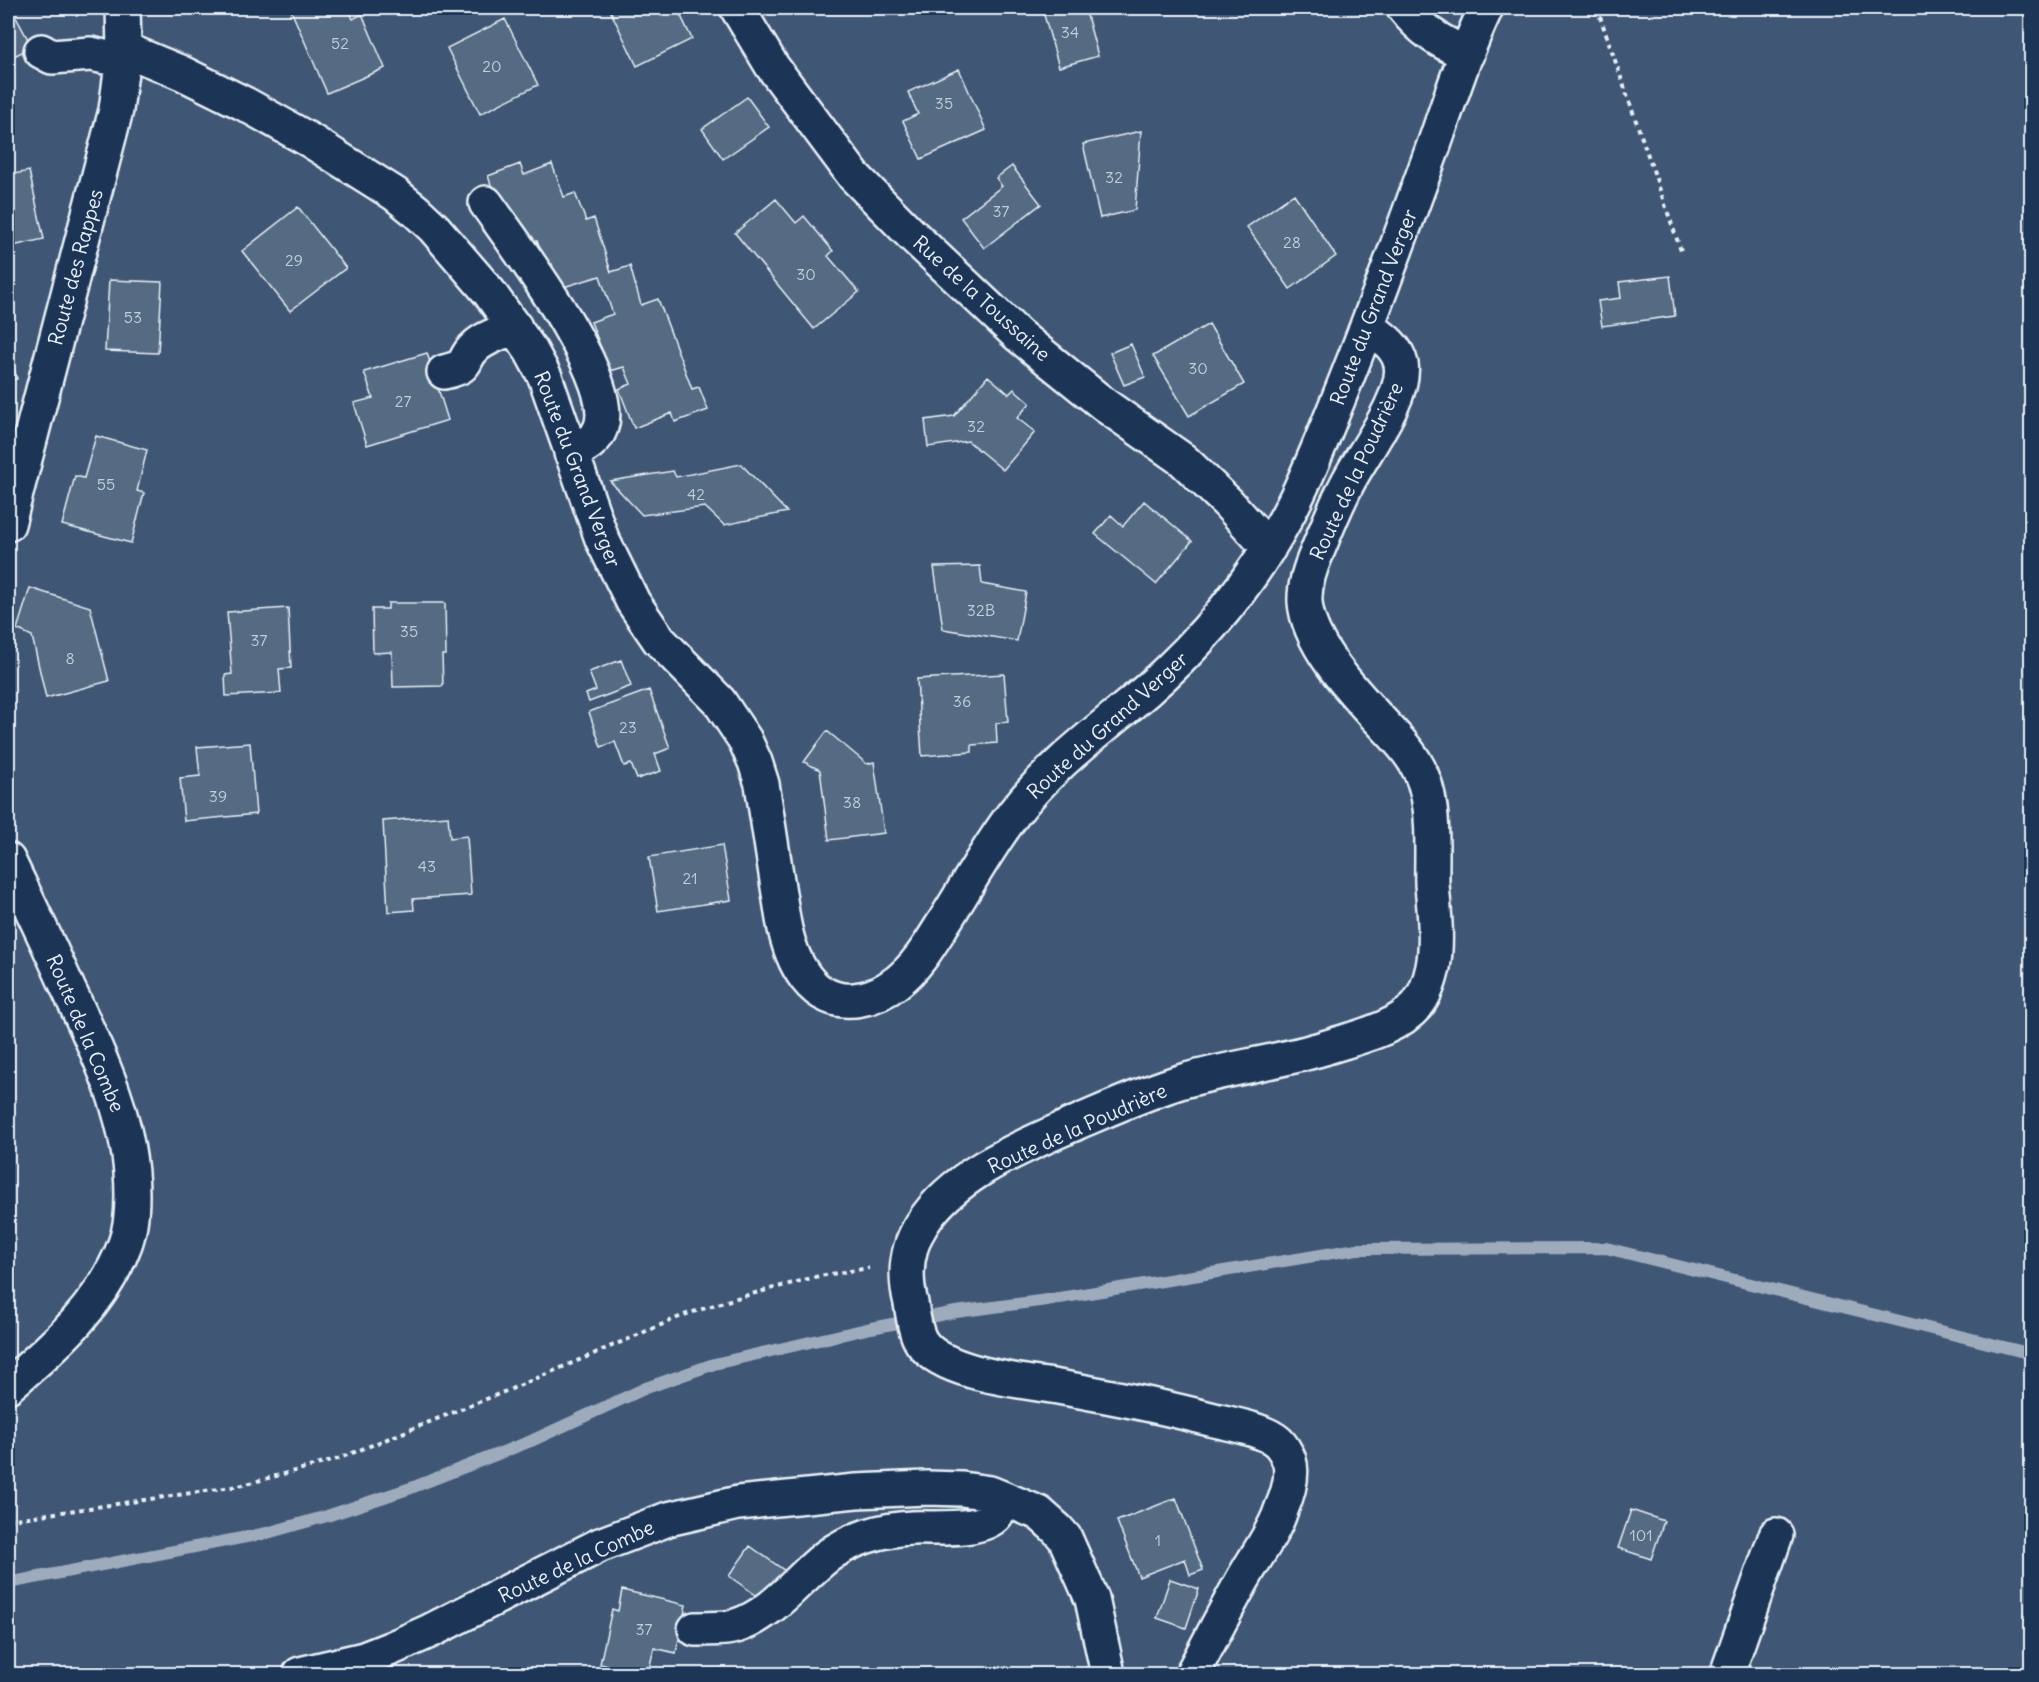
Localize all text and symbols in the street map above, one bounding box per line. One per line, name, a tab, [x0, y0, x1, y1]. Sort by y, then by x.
house number: 34	[1061, 22, 1079, 42]
house number: 52	[331, 33, 349, 53]
house number: 20	[482, 56, 502, 76]
house number: 35	[935, 93, 953, 113]
house number: 32	[1105, 167, 1123, 187]
street label: Route des Rappes	[42, 186, 108, 348]
house number: 37	[993, 201, 1010, 221]
street label: Route du Grand Verger	[1324, 205, 1422, 409]
street label: Rue de la Toussaine	[908, 230, 1056, 366]
house number: 28	[1283, 232, 1301, 252]
house number: 29	[285, 250, 303, 270]
house number: 30	[796, 264, 816, 284]
house number: 53	[124, 307, 142, 327]
house number: 30	[1188, 358, 1208, 378]
street label: Route du Grand Verger	[529, 367, 627, 571]
street label: Route de la Poudrière	[1304, 378, 1408, 564]
house number: 27	[395, 391, 411, 411]
house number: 32	[967, 416, 985, 436]
house number: 55	[97, 474, 115, 494]
house number: 42	[687, 484, 705, 504]
house number: 32B	[967, 600, 995, 620]
house number: 35	[400, 621, 418, 641]
house number: 37	[251, 630, 268, 650]
street label: Route du Grand Verger	[1021, 646, 1193, 804]
house number: 8	[65, 648, 75, 668]
house number: 36	[953, 691, 971, 711]
house number: 23	[619, 717, 637, 737]
house number: 39	[209, 786, 227, 806]
house number: 38	[843, 792, 861, 812]
house number: 43	[418, 856, 436, 876]
house number: 21	[682, 868, 698, 888]
street label: Route de la Combe	[41, 950, 131, 1116]
street label: Route de la Poudrière	[984, 1077, 1170, 1179]
street label: Route de la Combe	[494, 1514, 658, 1608]
house number: 101	[1629, 1525, 1653, 1545]
house number: 1	[1155, 1530, 1161, 1550]
house number: 37	[636, 1619, 653, 1639]

